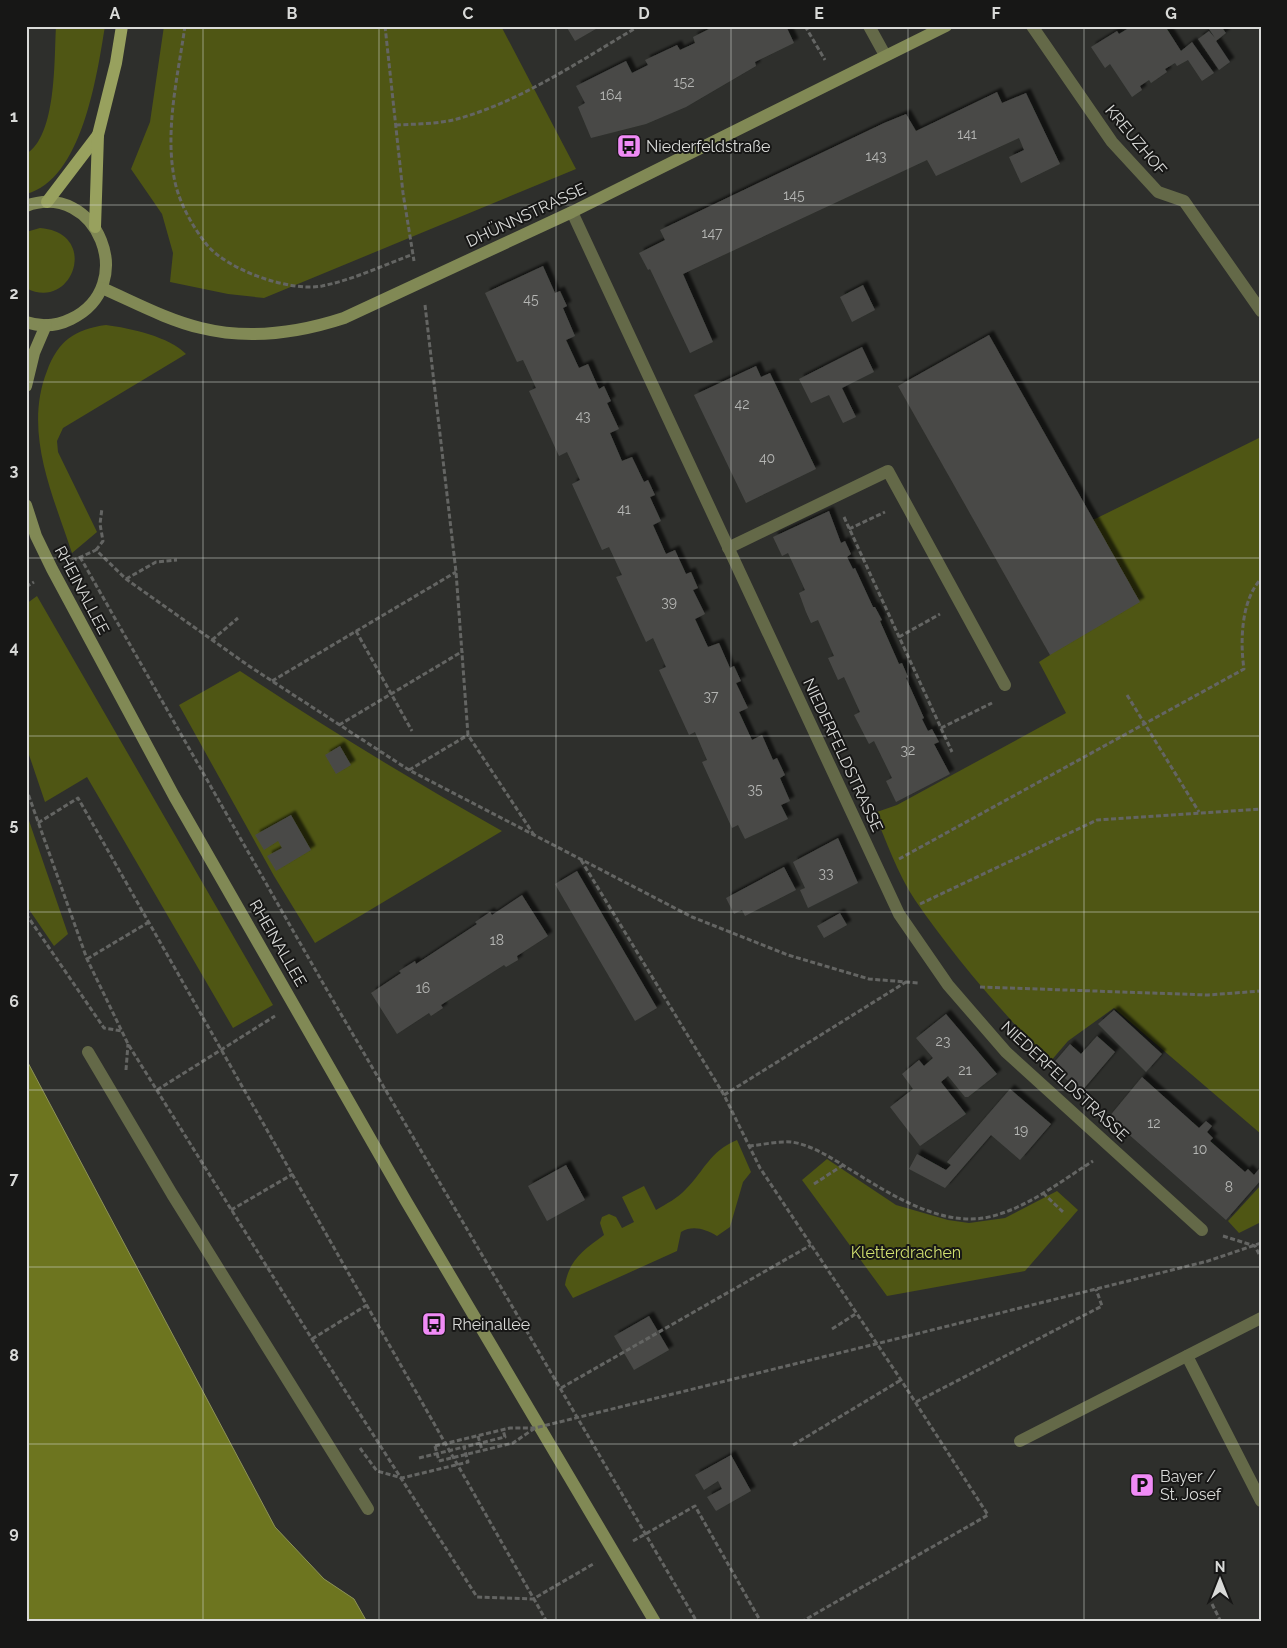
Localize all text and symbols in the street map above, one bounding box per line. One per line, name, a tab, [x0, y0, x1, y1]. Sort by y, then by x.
text: A	[110, 4, 121, 23]
text: B	[287, 4, 298, 23]
text: C	[463, 4, 474, 23]
text: D	[638, 4, 650, 23]
text: E	[814, 4, 824, 23]
text: F	[991, 4, 1001, 23]
text: G	[1165, 4, 1177, 23]
house number: 152	[674, 74, 694, 90]
house number: 164	[600, 87, 622, 103]
street label: KREUZHOF	[1101, 101, 1171, 179]
text: 1	[10, 107, 18, 126]
house number: 141	[957, 126, 977, 142]
bus stop icon: Niederfeldstraße	[616, 133, 642, 159]
place label: Niederfeldstraße	[646, 137, 771, 156]
house number: 143	[865, 148, 887, 164]
street label: DHÜNNSTRASSE	[463, 178, 589, 251]
house number: 145	[783, 187, 805, 203]
house number: 147	[701, 225, 723, 241]
text: 2	[9, 284, 19, 303]
house number: 45	[523, 291, 539, 307]
house number: 42	[735, 396, 749, 412]
house number: 43	[575, 408, 591, 424]
house number: 40	[759, 450, 775, 466]
text: 3	[10, 461, 19, 480]
house number: 41	[617, 501, 631, 517]
street label: RHEINALLEE	[51, 543, 113, 638]
house number: 39	[661, 594, 677, 610]
text: 4	[9, 638, 19, 657]
street label: NIEDERFELDSTRASSE	[799, 675, 887, 835]
house number: 37	[704, 688, 719, 704]
house number: 32	[901, 742, 915, 758]
house number: 35	[747, 781, 763, 797]
text: 5	[10, 815, 19, 834]
house number: 33	[819, 865, 833, 881]
street label: RHEINALLEE	[245, 896, 311, 990]
house number: 18	[490, 932, 504, 948]
house number: 16	[416, 980, 430, 996]
text: 6	[9, 992, 19, 1011]
street label: NIEDERFELDSTRASSE	[997, 1017, 1133, 1145]
house number: 23	[936, 1033, 950, 1049]
house number: 21	[958, 1062, 972, 1078]
house number: 12	[1147, 1115, 1161, 1131]
house number: 19	[1014, 1122, 1028, 1138]
house number: 10	[1193, 1141, 1207, 1157]
text: 7	[10, 1169, 19, 1188]
house number: 8	[1225, 1179, 1233, 1195]
park label: Kletterdrachen	[851, 1243, 961, 1262]
bus stop icon: Rheinallee	[421, 1311, 447, 1337]
place label: Rheinallee	[452, 1315, 530, 1334]
text: 8	[9, 1346, 19, 1365]
place label: Bayer / St. Josef	[1160, 1467, 1222, 1504]
parking icon: Bayer / St. Josef	[1129, 1472, 1155, 1498]
text: 9	[9, 1523, 19, 1542]
north arrow	[1194, 1556, 1244, 1606]
text: N	[1215, 1559, 1225, 1575]

